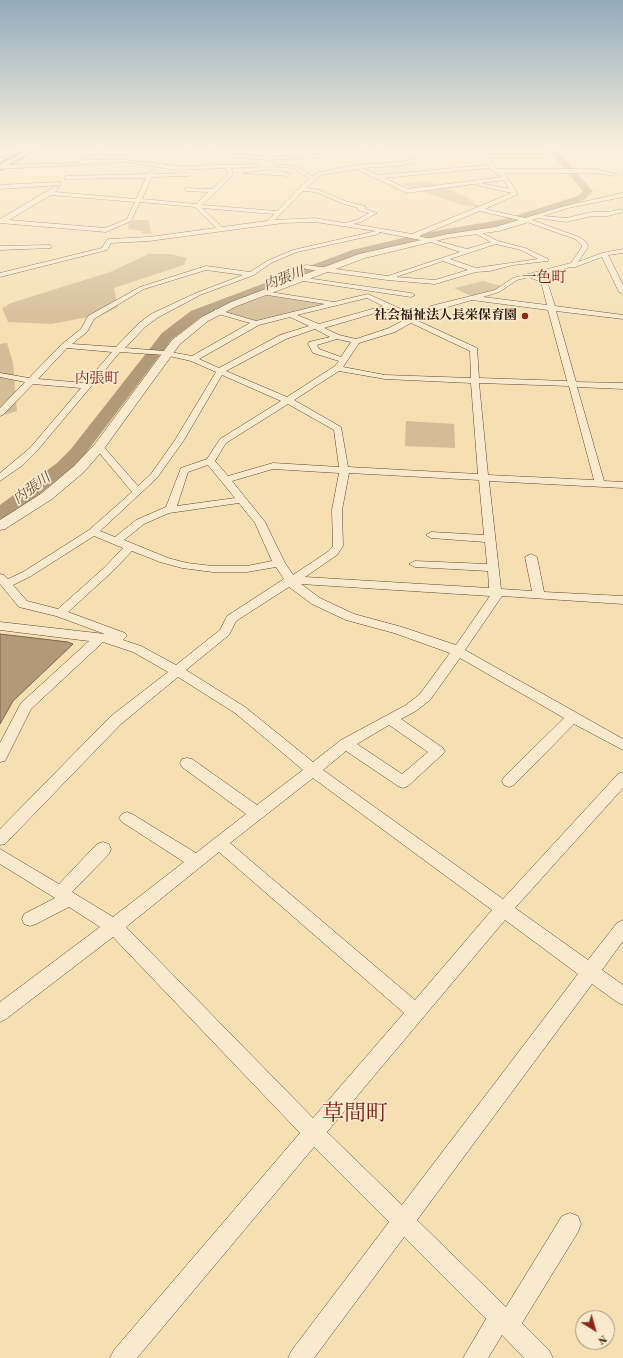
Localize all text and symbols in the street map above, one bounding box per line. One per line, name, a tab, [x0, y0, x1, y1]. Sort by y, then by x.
water label: 内張川	[261, 264, 307, 294]
district label: 一色町	[522, 269, 566, 287]
place label: 社会福祉法人長栄保育園	[374, 308, 517, 324]
marker: 社会福祉法人長栄保育園	[520, 311, 530, 321]
district label: 内張町	[75, 370, 119, 388]
water label: 内張川	[10, 470, 54, 508]
district label: 草間町	[322, 1101, 388, 1127]
north arrow	[575, 1310, 615, 1350]
text: N	[595, 1332, 609, 1346]

